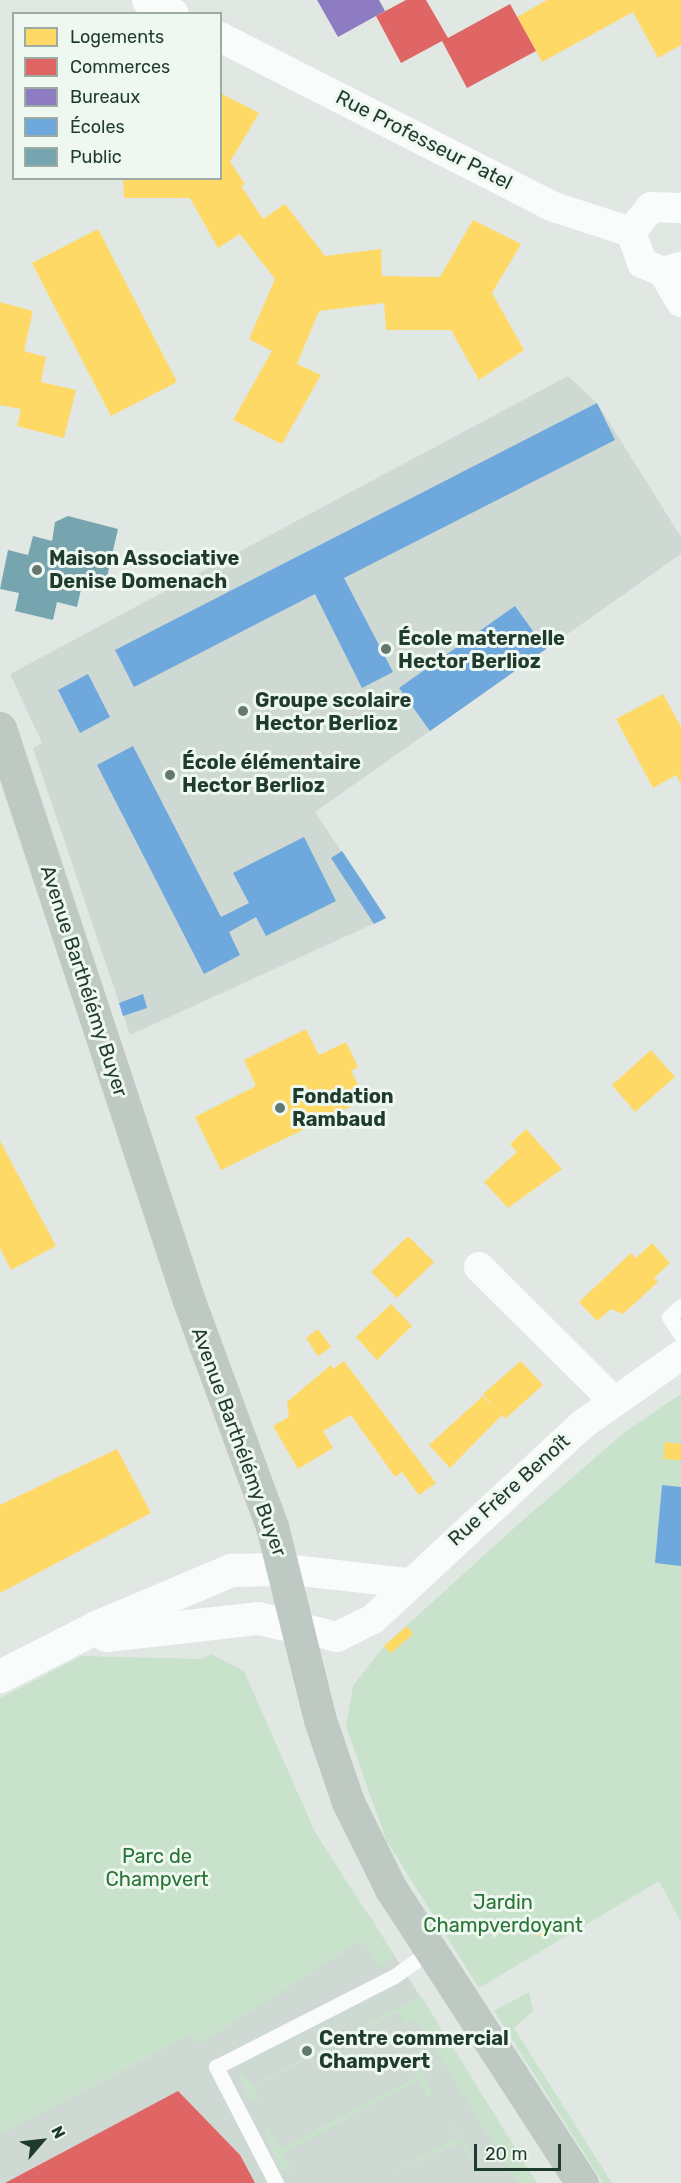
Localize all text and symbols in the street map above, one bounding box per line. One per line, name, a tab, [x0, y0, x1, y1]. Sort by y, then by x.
legend	[12, 12, 222, 180]
text: Logements	[70, 26, 164, 48]
text: Commerces	[70, 56, 170, 78]
street label: Rue Professeur Patel	[332, 85, 516, 195]
text: Bureaux	[70, 86, 140, 108]
text: Écoles	[70, 116, 125, 138]
text: Public	[70, 146, 122, 168]
place label: Maison Associative Denise Domenach	[49, 546, 240, 593]
marker: Maison Associative Denise Domenach	[30, 563, 44, 577]
place label: École maternelle Hector Berlioz	[398, 626, 565, 673]
marker: École maternelle Hector Berlioz	[379, 642, 393, 656]
place label: Groupe scolaire Hector Berlioz	[255, 688, 411, 735]
marker: Groupe scolaire Hector Berlioz	[236, 704, 250, 718]
place label: École élémentaire Hector Berlioz	[182, 751, 361, 798]
marker: École élémentaire Hector Berlioz	[163, 768, 177, 782]
street label: Avenue Barthélémy Buyer	[35, 862, 133, 1100]
place label: Fondation Rambaud	[292, 1084, 394, 1131]
marker: Fondation Rambaud	[273, 1101, 287, 1115]
street label: Avenue Barthélémy Buyer	[186, 1324, 292, 1560]
street label: Rue Frère Benoît	[443, 1429, 575, 1551]
park label: Parc de Champvert	[105, 1845, 209, 1892]
park label: Jardin Champverdoyant	[423, 1890, 583, 1937]
place label: Centre commercial Champvert	[319, 2027, 509, 2074]
marker: Centre commercial Champvert	[300, 2044, 314, 2058]
north arrow	[12, 2111, 72, 2171]
text: N	[47, 2123, 69, 2142]
scale bar	[477, 2132, 564, 2170]
text: 20 m	[485, 2143, 527, 2165]

